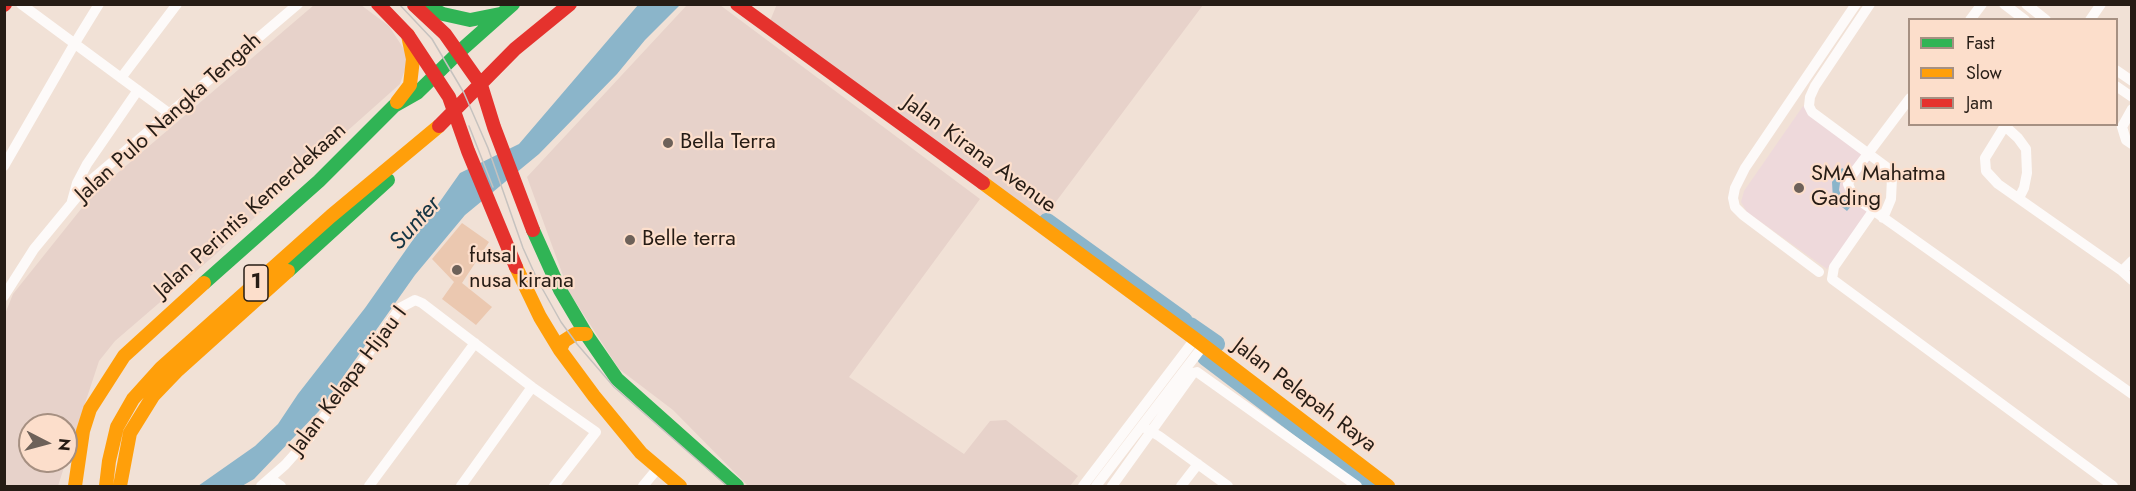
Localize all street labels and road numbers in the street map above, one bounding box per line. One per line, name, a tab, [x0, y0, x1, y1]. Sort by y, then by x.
street label: Jalan Pulo Nangka Tengah	[71, 28, 267, 208]
street label: Jalan Kirana Avenue	[897, 90, 1061, 220]
street label: Jalan Perintis Kemerdekaan	[150, 118, 352, 304]
road number: 1	[244, 265, 268, 301]
street label: Jalan Kelapa Hijau I	[285, 302, 413, 460]
street label: Jalan Pelepah Raya	[1227, 333, 1381, 459]

